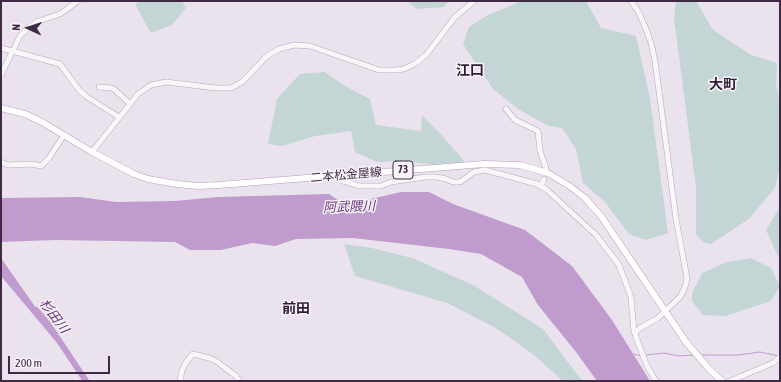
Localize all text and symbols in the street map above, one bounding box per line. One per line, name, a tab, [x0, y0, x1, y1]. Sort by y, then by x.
north arrow	[8, 8, 48, 48]
text: N	[10, 24, 22, 31]
district label: 江口	[456, 63, 484, 79]
district label: 大町	[709, 77, 737, 93]
road number: 73	[393, 161, 413, 179]
street label: 二本松金屋線	[310, 165, 382, 185]
water label: 阿武隈川	[323, 198, 375, 216]
water label: 杉田川	[36, 296, 72, 336]
district label: 前田	[282, 301, 310, 317]
scale bar	[10, 348, 112, 374]
text: 200 m	[15, 356, 42, 370]

